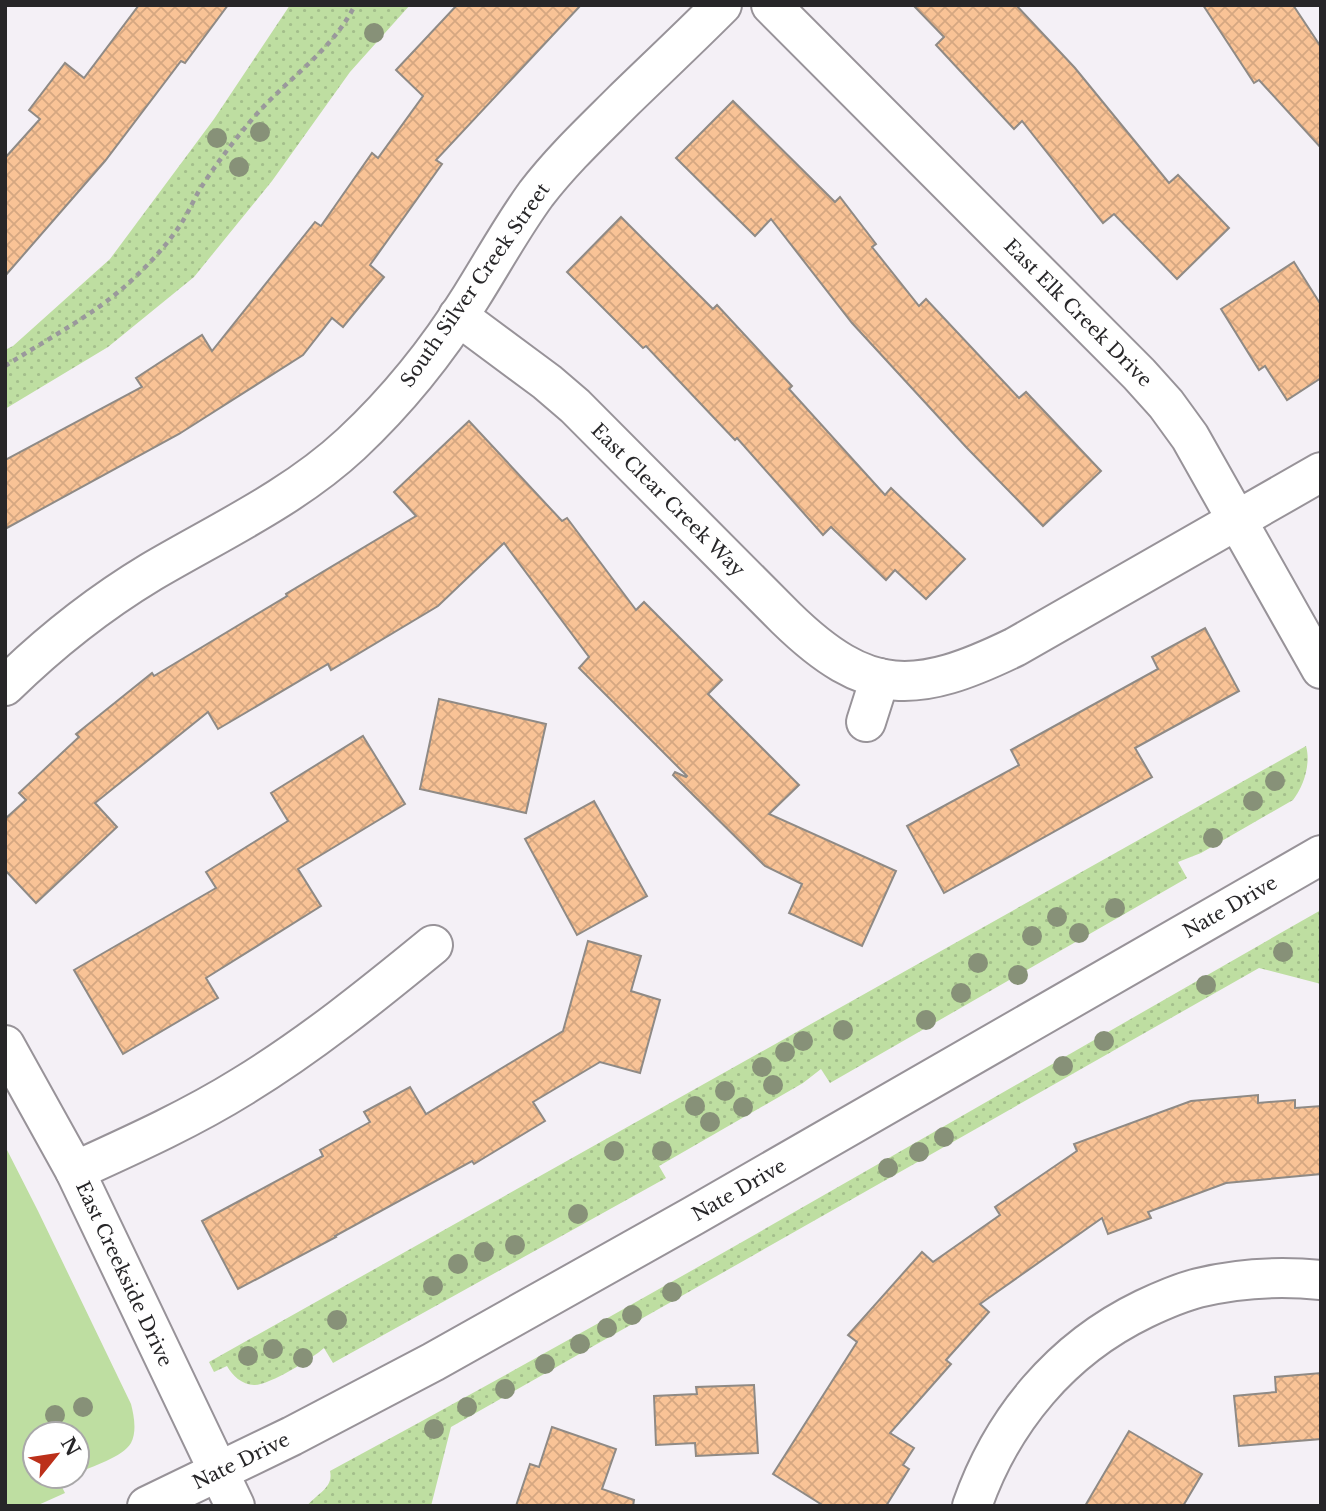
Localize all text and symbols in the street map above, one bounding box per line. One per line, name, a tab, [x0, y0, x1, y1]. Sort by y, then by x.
street label: South Silver Creek Street	[396, 178, 555, 391]
street label: East Elk Creek Drive	[999, 234, 1157, 392]
street label: East Clear Creek Way	[587, 419, 749, 581]
street label: Nate Drive	[1179, 871, 1281, 943]
street label: Nate Drive	[688, 1154, 790, 1226]
street label: East Creekside Drive	[71, 1178, 177, 1370]
north arrow	[21, 1420, 91, 1490]
street label: Nate Drive	[189, 1428, 293, 1494]
text: N	[56, 1433, 85, 1460]

